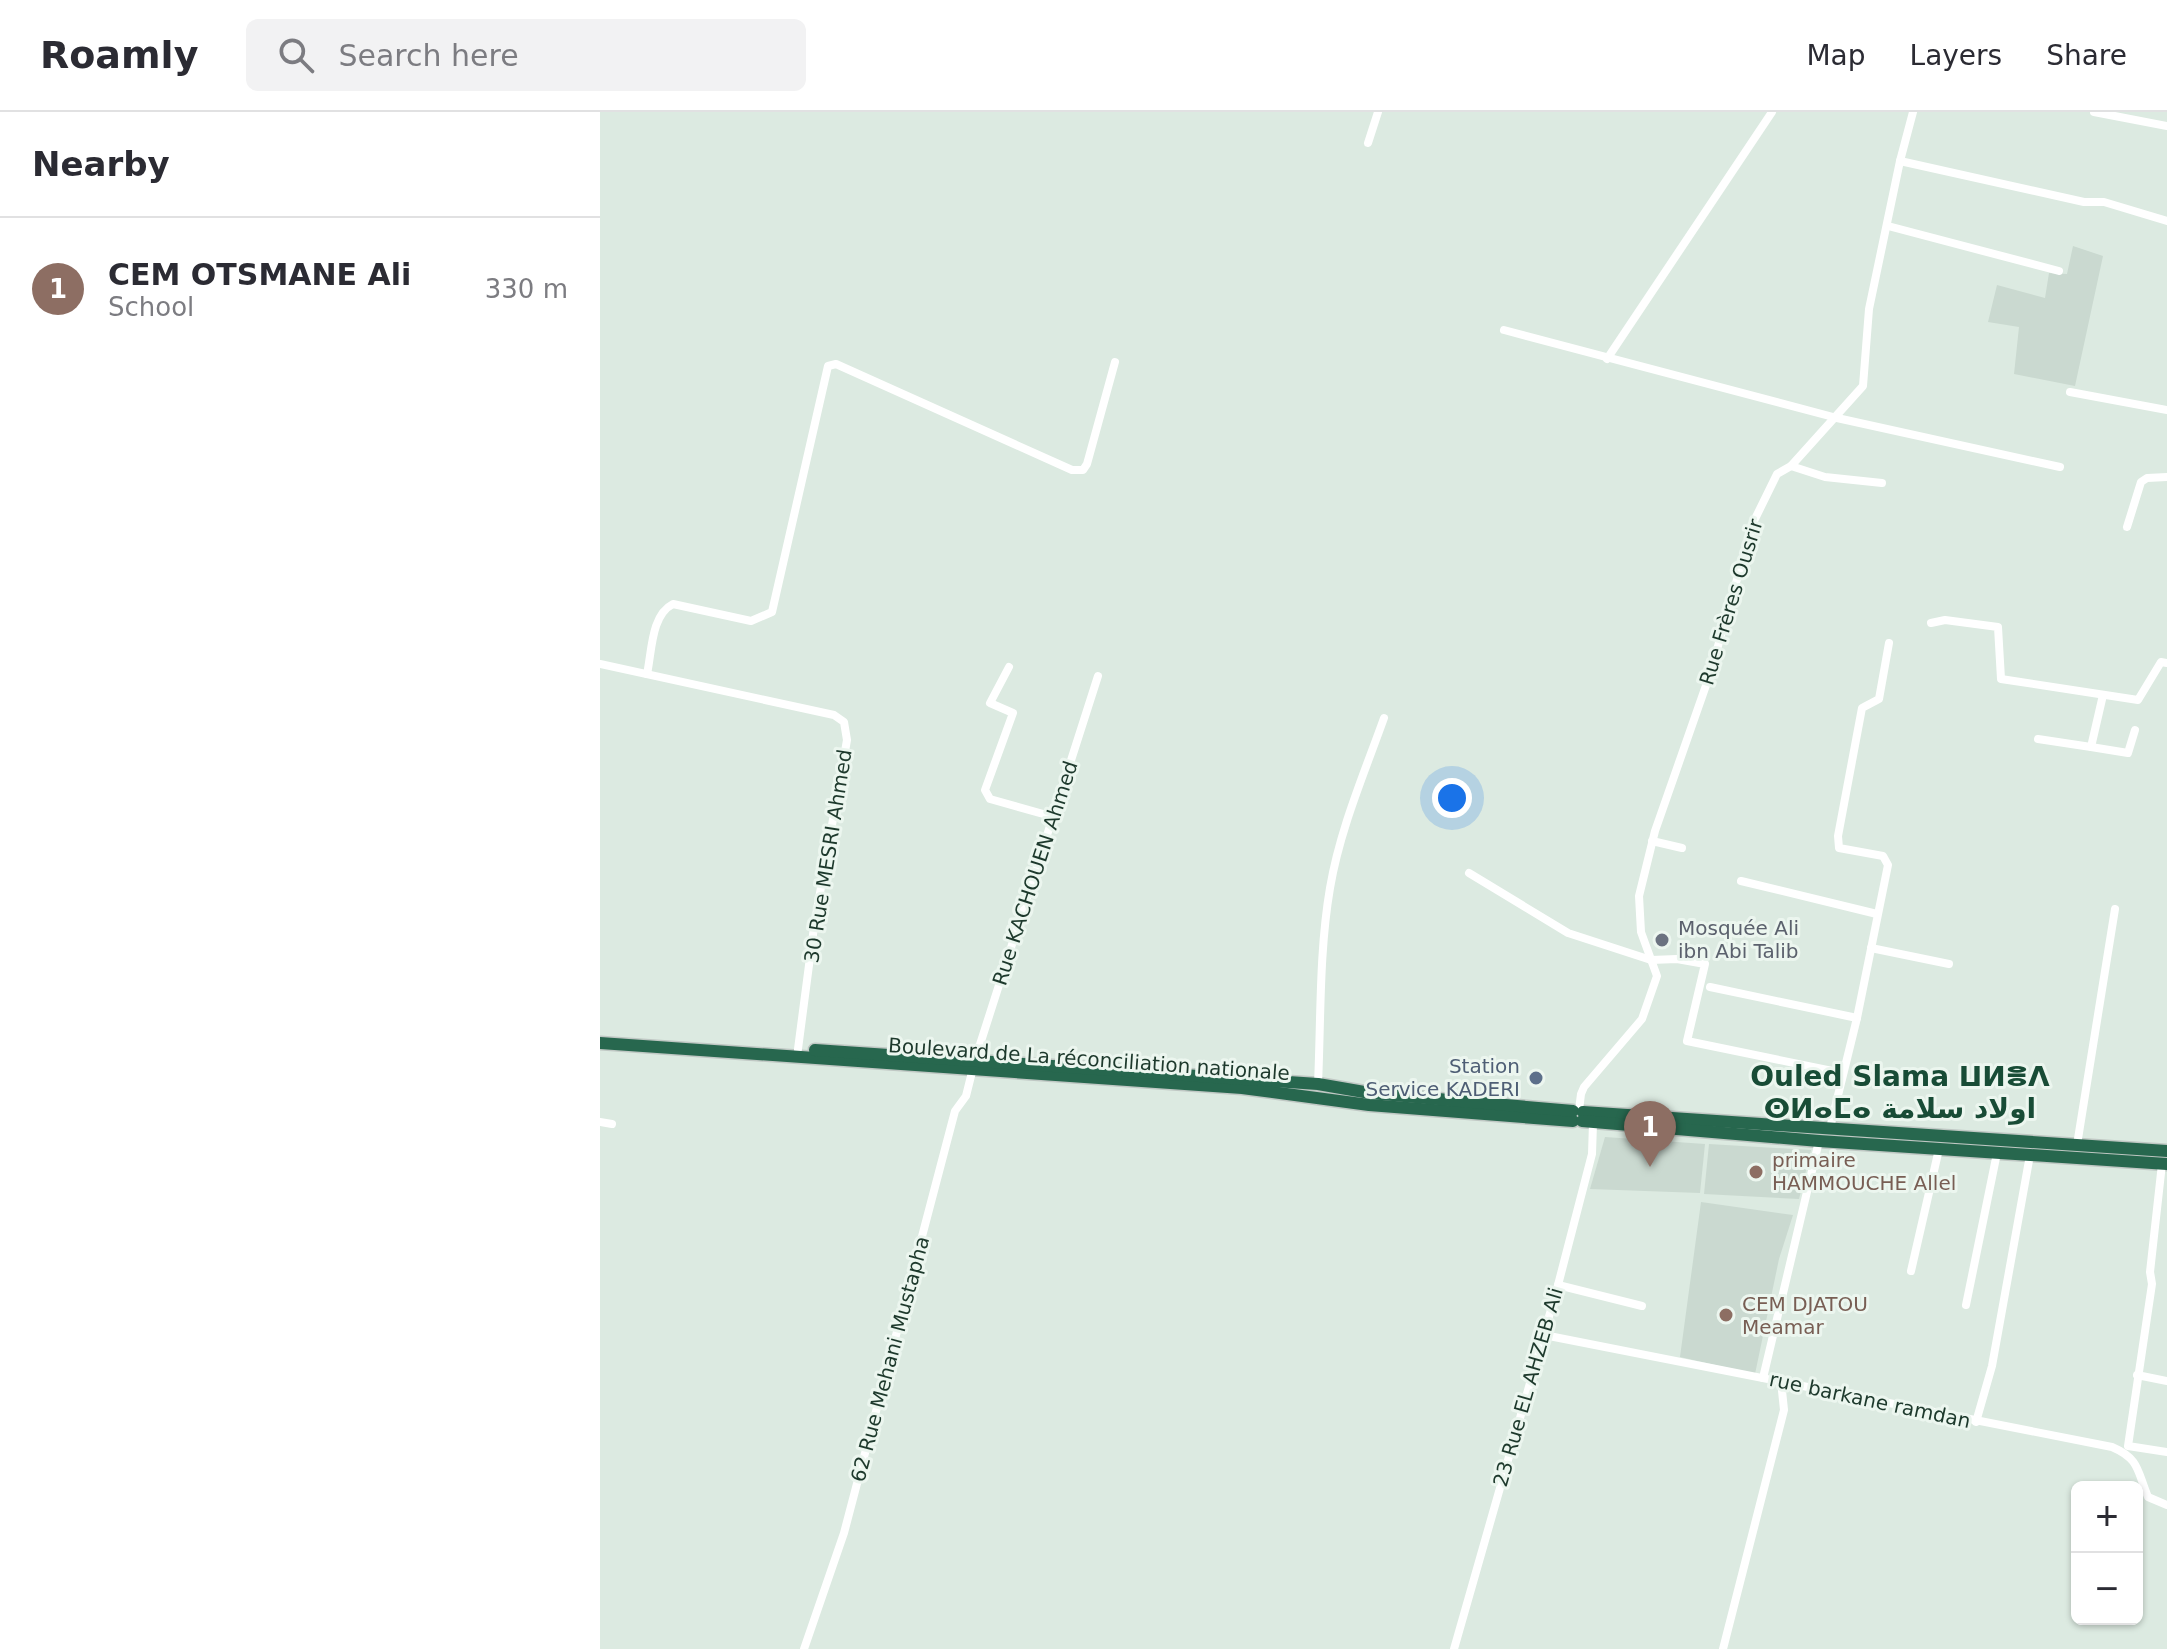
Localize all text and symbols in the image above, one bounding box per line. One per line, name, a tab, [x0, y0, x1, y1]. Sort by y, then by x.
search box	[246, 19, 806, 91]
text: Roamly	[40, 33, 198, 77]
icon: search	[274, 33, 318, 77]
text: Search here	[338, 38, 519, 73]
text: Map	[1806, 39, 1866, 72]
text: Layers	[1910, 39, 2002, 72]
text: Share	[2046, 39, 2127, 72]
text: Nearby	[32, 144, 170, 184]
text: CEM OTSMANE Ali	[108, 257, 411, 292]
text: 1	[49, 274, 67, 304]
text: 330 m	[485, 274, 568, 304]
text: School	[108, 292, 194, 322]
street label: Rue Frères Ousrir	[1694, 515, 1768, 688]
street label: 30 Rue MESRI Ahmed	[799, 748, 857, 964]
street label: Rue KACHOUEN Ahmed	[987, 758, 1083, 988]
your location	[1432, 778, 1472, 818]
place label: Mosquée Ali ibn Abi Talib	[1678, 916, 1799, 963]
marker: Mosquée Ali ibn Abi Talib	[1653, 931, 1671, 949]
street label: Boulevard de La réconciliation nationale	[887, 1033, 1291, 1085]
place label: Station Service KADERI	[1365, 1054, 1520, 1101]
district label: Ouled Slama ⵡⵍⴻⴷ ⵙⵍⴰⵎⴰ اولاد سلامة	[1750, 1060, 2050, 1125]
marker: Station Service KADERI	[1527, 1069, 1545, 1087]
pin: 1	[1624, 1101, 1676, 1167]
place label: primaire HAMMOUCHE Allel	[1772, 1148, 1956, 1195]
marker: primaire HAMMOUCHE Allel	[1747, 1163, 1765, 1181]
street label: 62 Rue Mehani Mustapha	[846, 1234, 934, 1484]
street label: 23 Rue EL AHZEB Ali	[1488, 1285, 1568, 1489]
place label: CEM DJATOU Meamar	[1742, 1292, 1868, 1339]
marker: CEM DJATOU Meamar	[1717, 1306, 1735, 1324]
street label: rue barkane ramdan	[1767, 1367, 1973, 1433]
map controls	[2071, 1481, 2143, 1625]
button: +	[2071, 1481, 2143, 1553]
button: −	[2071, 1553, 2143, 1625]

